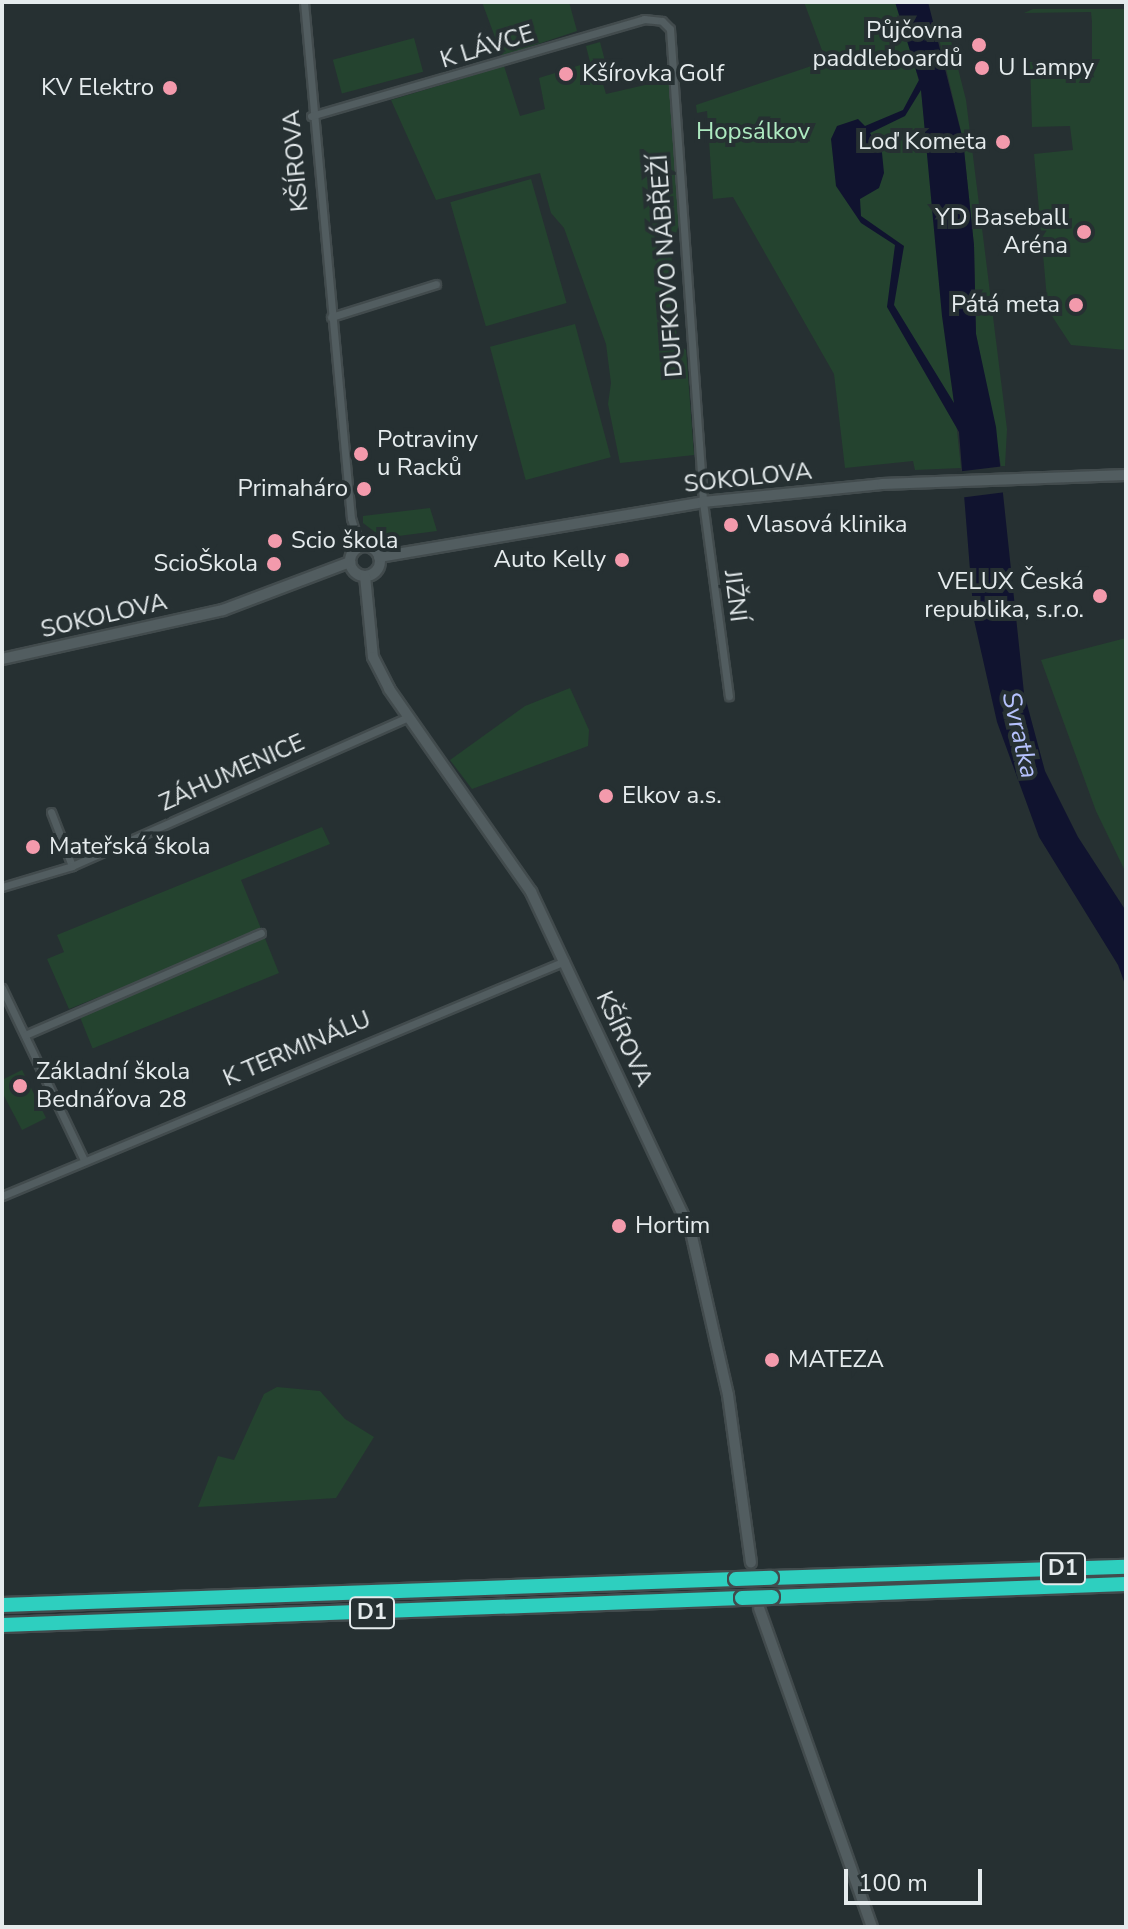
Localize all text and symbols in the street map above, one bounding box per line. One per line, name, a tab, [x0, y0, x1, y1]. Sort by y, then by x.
place label: Půjčovna paddleboardů	[813, 17, 963, 73]
street label: K LÁVCE	[437, 19, 537, 75]
marker: Půjčovna paddleboardů	[970, 36, 988, 54]
place label: U Lampy	[998, 54, 1094, 82]
marker: U Lampy	[973, 59, 991, 77]
place label: Kšírovka Golf	[582, 60, 724, 88]
marker: Kšírovka Golf	[557, 65, 575, 83]
place label: KV Elektro	[41, 74, 154, 102]
marker: KV Elektro	[161, 79, 179, 97]
street label: KŠÍROVA	[277, 109, 315, 213]
park label: Hopsálkov	[696, 118, 810, 146]
place label: Loď Kometa	[858, 128, 987, 156]
marker: Loď Kometa	[994, 133, 1012, 151]
street label: DUFKOVO NÁBŘEŽÍ	[645, 154, 689, 378]
place label: YD Baseball Aréna	[935, 204, 1068, 260]
marker: YD Baseball Aréna	[1075, 223, 1093, 241]
place label: Pátá meta	[951, 291, 1060, 319]
marker: Pátá meta	[1067, 296, 1085, 314]
place label: Potraviny u Racků	[377, 426, 478, 482]
marker: Potraviny u Racků	[352, 445, 370, 463]
street label: SOKOLOVA	[682, 457, 814, 499]
place label: Primaháro	[237, 475, 348, 503]
marker: Primaháro	[355, 480, 373, 498]
place label: Vlasová klinika	[747, 511, 908, 539]
marker: Vlasová klinika	[722, 516, 740, 534]
place label: Scio škola	[291, 527, 398, 555]
marker: Scio škola	[266, 532, 284, 550]
place label: Auto Kelly	[493, 546, 606, 574]
place label: ScioŠkola	[154, 550, 258, 578]
marker: Auto Kelly	[613, 551, 631, 569]
marker: ScioŠkola	[265, 555, 283, 573]
street label: JIŽNÍ	[718, 568, 752, 624]
place label: VELUX Česká republika, s.r.o.	[924, 568, 1084, 624]
street label: SOKOLOVA	[38, 587, 170, 645]
marker: VELUX Česká republika, s.r.o.	[1091, 587, 1109, 605]
water label: Svratka	[995, 689, 1045, 781]
street label: ZÁHUMENICE	[155, 728, 309, 818]
place label: Elkov a.s.	[622, 782, 722, 810]
marker: Elkov a.s.	[597, 787, 615, 805]
place label: Mateřská škola	[49, 833, 210, 861]
marker: Mateřská škola	[24, 838, 42, 856]
street label: KŠÍROVA	[589, 987, 659, 1091]
street label: K TERMINÁLU	[219, 1005, 375, 1093]
place label: Základní škola Bednářova 28	[36, 1058, 190, 1114]
marker: Základní škola Bednářova 28	[11, 1077, 29, 1095]
place label: Hortim	[635, 1212, 710, 1240]
marker: Hortim	[610, 1217, 628, 1235]
place label: MATEZA	[788, 1346, 884, 1374]
marker: MATEZA	[763, 1351, 781, 1369]
road number: D1	[1039, 1551, 1087, 1587]
road number: D1	[348, 1595, 396, 1631]
scale bar	[848, 1853, 986, 1903]
text: 100 m	[858, 1867, 928, 1899]

